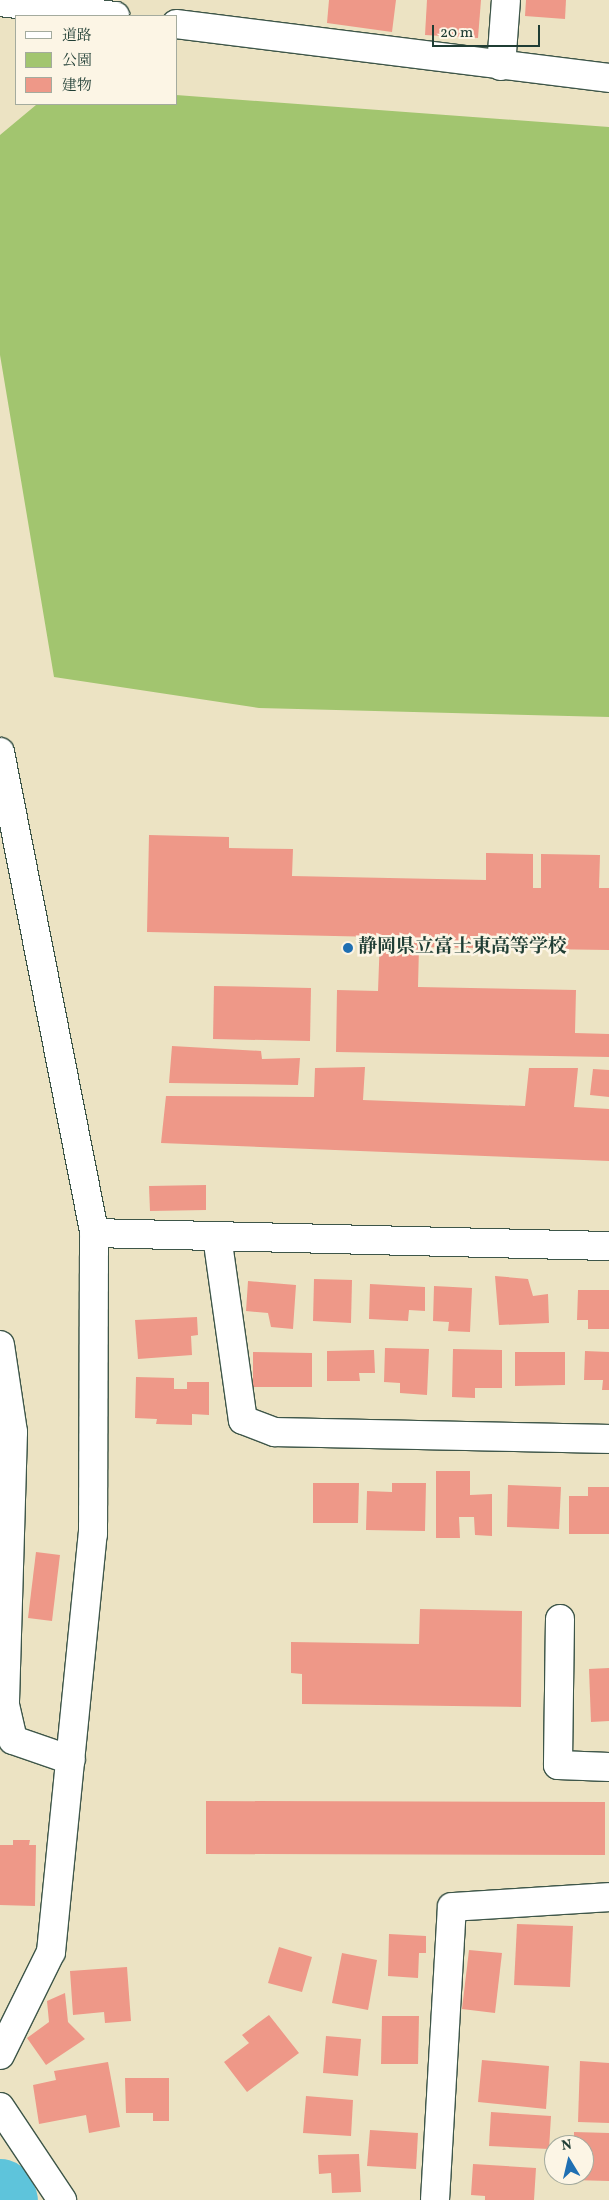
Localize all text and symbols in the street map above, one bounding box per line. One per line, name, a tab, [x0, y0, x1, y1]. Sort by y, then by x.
legend	[15, 15, 178, 105]
scale bar	[434, 15, 542, 47]
text: 20 m	[440, 23, 473, 44]
text: 道路	[62, 26, 92, 47]
text: 公園	[62, 51, 92, 72]
text: 建物	[62, 76, 92, 97]
place label: 静岡県立富士東高等学校	[358, 937, 567, 959]
marker: 静岡県立富士東高等学校	[342, 942, 354, 954]
north arrow	[544, 2135, 594, 2185]
text: N	[560, 2136, 573, 2156]

